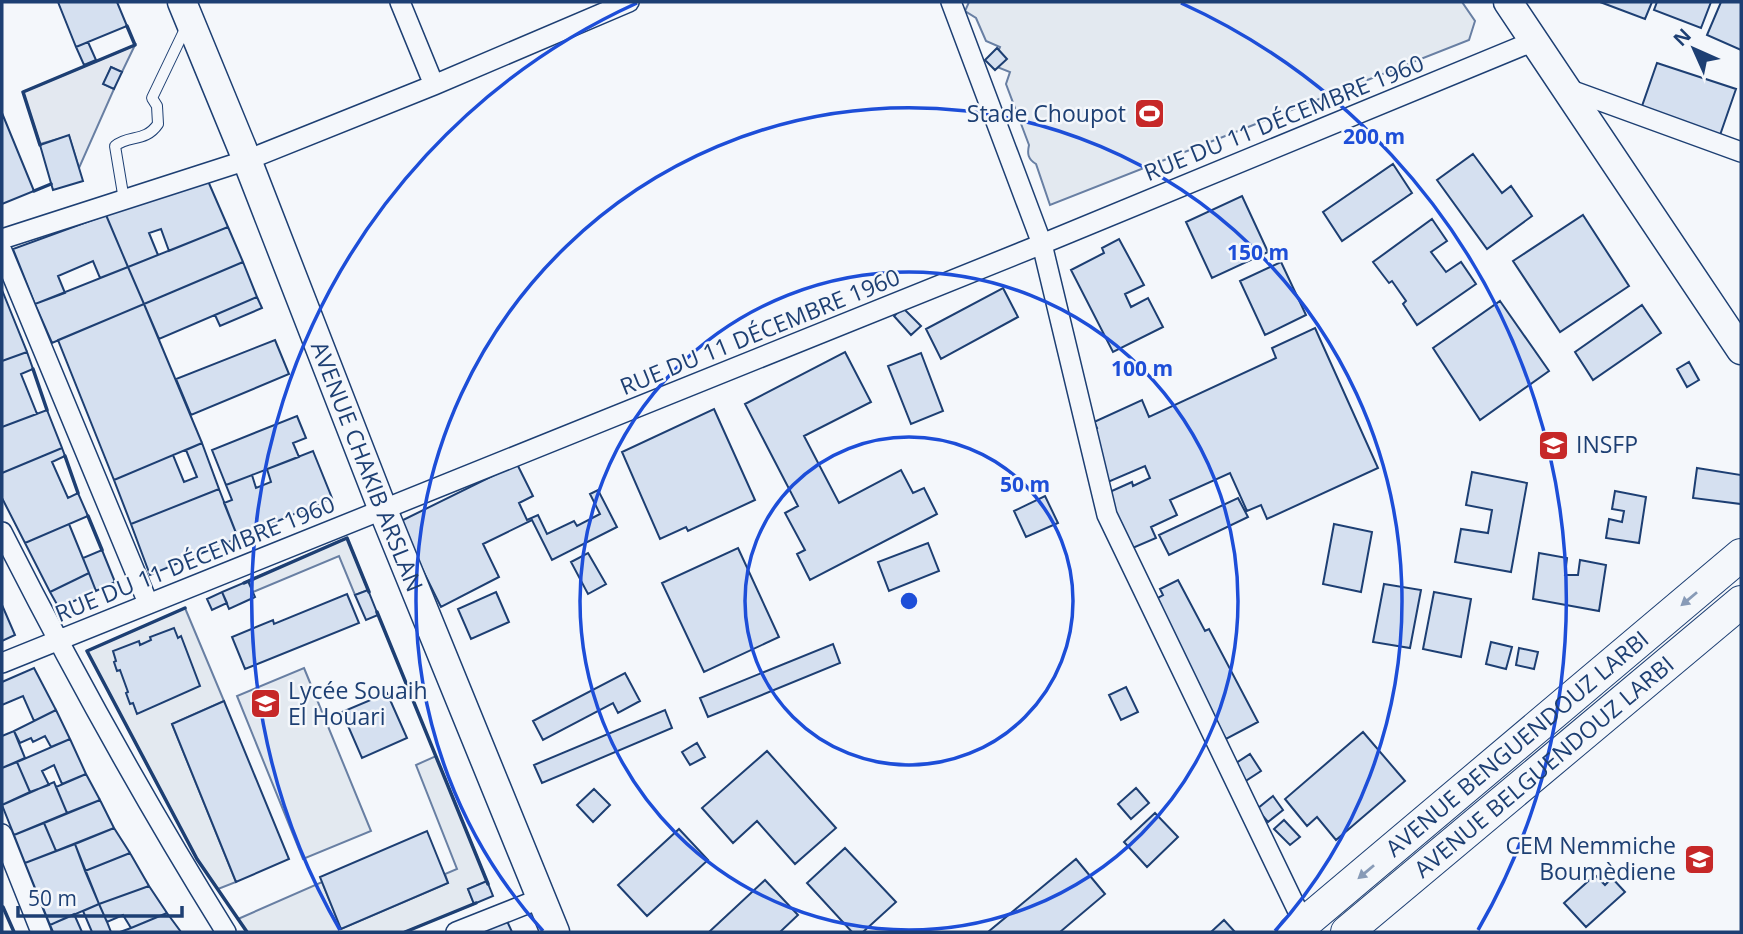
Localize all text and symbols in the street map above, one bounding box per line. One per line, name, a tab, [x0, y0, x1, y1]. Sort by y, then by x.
north arrow	[1659, 14, 1729, 84]
text: N	[1667, 22, 1697, 52]
street label: RUE DU 11 DÉCEMBRE 1960	[1139, 46, 1428, 188]
place label: Stade Choupot	[967, 97, 1126, 129]
sports icon: Stade Choupot	[1132, 97, 1166, 131]
text: 200 m	[1343, 122, 1405, 150]
text: 150 m	[1227, 238, 1289, 266]
street label: RUE DU 11 DÉCEMBRE 1960	[615, 260, 904, 402]
street label: AVENUE CHAKIB ARSLAN	[304, 336, 432, 596]
text: 100 m	[1111, 354, 1173, 382]
school or university icon: INSFP	[1536, 428, 1570, 462]
place label: INSFP	[1576, 428, 1638, 460]
text: 50 m	[1000, 470, 1050, 498]
street label: RUE DU 11 DÉCEMBRE 1960	[50, 487, 339, 629]
centre of rings	[897, 589, 921, 613]
one-way arrow	[1681, 591, 1698, 606]
street label: AVENUE BENGUENDOUZ LARBI	[1378, 623, 1655, 863]
street label: AVENUE BELGUENDOUZ LARBI	[1407, 648, 1680, 884]
place label: Lycée Souaih El Houari	[288, 674, 428, 732]
school or university icon: Lycée Souaih El Houari	[248, 687, 282, 721]
place label: CEM Nemmiche Boumèdiene	[1505, 829, 1676, 887]
school or university icon: CEM Nemmiche Boumèdiene	[1682, 842, 1716, 876]
one-way arrow	[1357, 864, 1374, 879]
scale bar	[18, 874, 182, 918]
text: 50 m	[28, 884, 77, 912]

